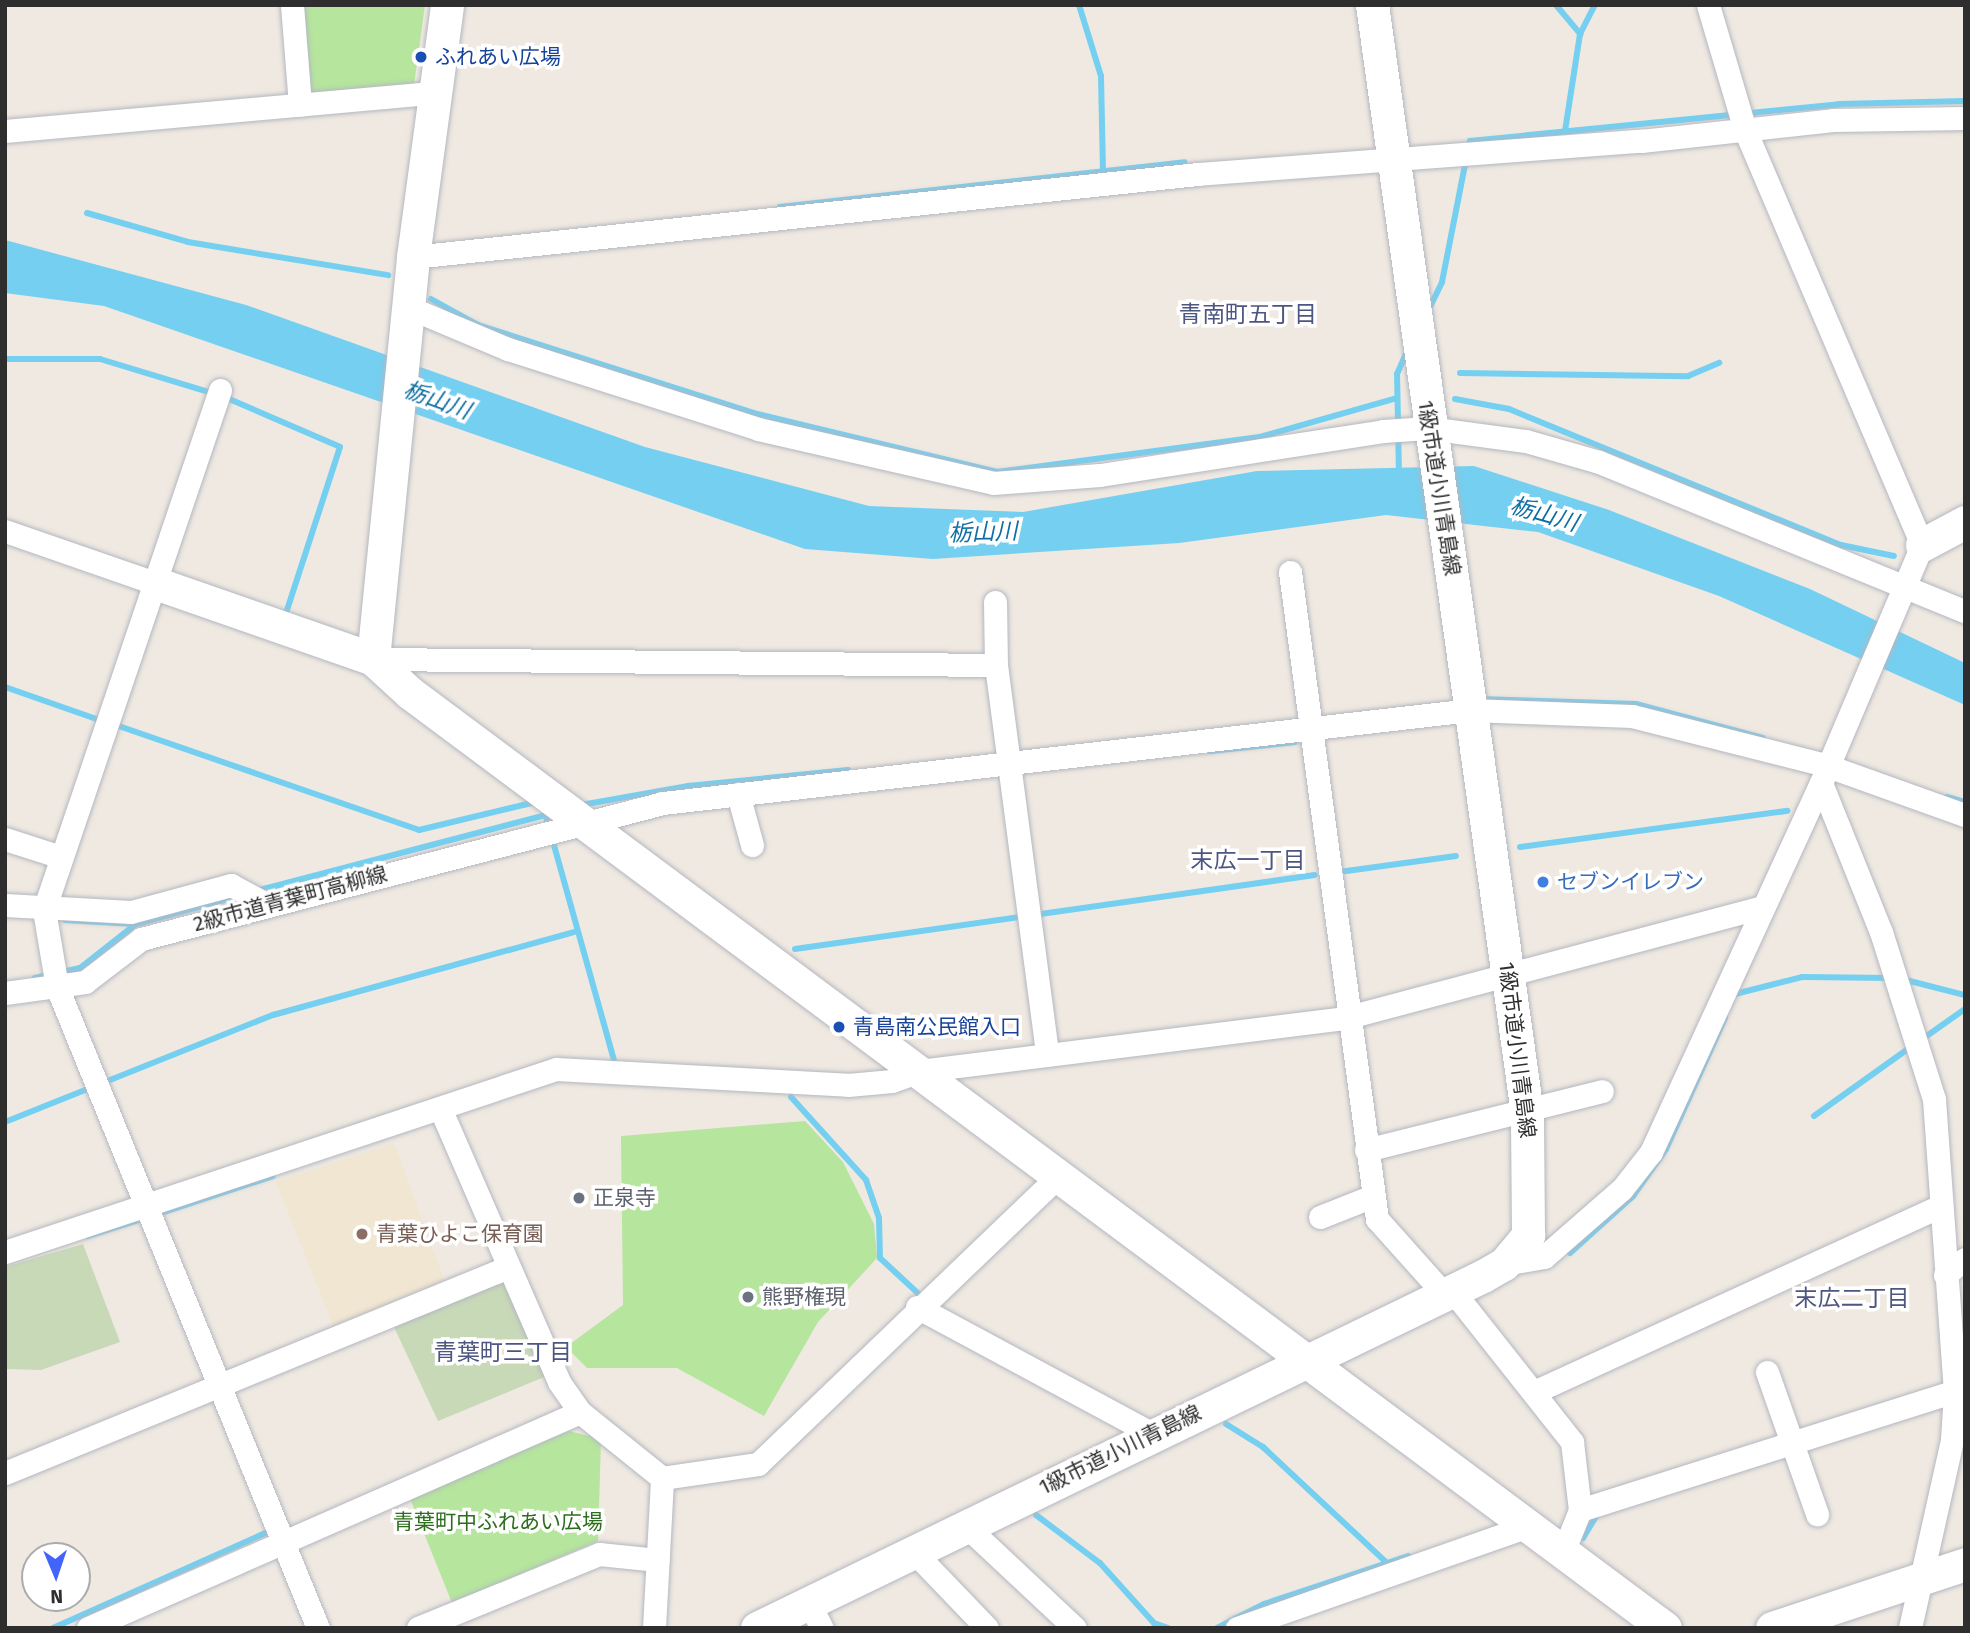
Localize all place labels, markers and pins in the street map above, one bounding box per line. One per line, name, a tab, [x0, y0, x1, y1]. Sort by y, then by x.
place label: ふれあい広場	[435, 44, 561, 70]
marker: ふれあい広場	[413, 49, 429, 65]
place label: セブンイレブン	[1557, 869, 1704, 895]
marker: セブンイレブン	[1535, 874, 1551, 890]
place label: 青島南公民館入口	[853, 1014, 1021, 1040]
marker: 青島南公民館入口	[831, 1019, 847, 1035]
place label: 正泉寺	[593, 1185, 656, 1211]
marker: 正泉寺	[571, 1190, 587, 1206]
place label: 青葉ひよこ保育園	[376, 1221, 544, 1247]
marker: 青葉ひよこ保育園	[354, 1226, 370, 1242]
place label: 熊野権現	[762, 1284, 846, 1310]
marker: 熊野権現	[740, 1289, 756, 1305]

